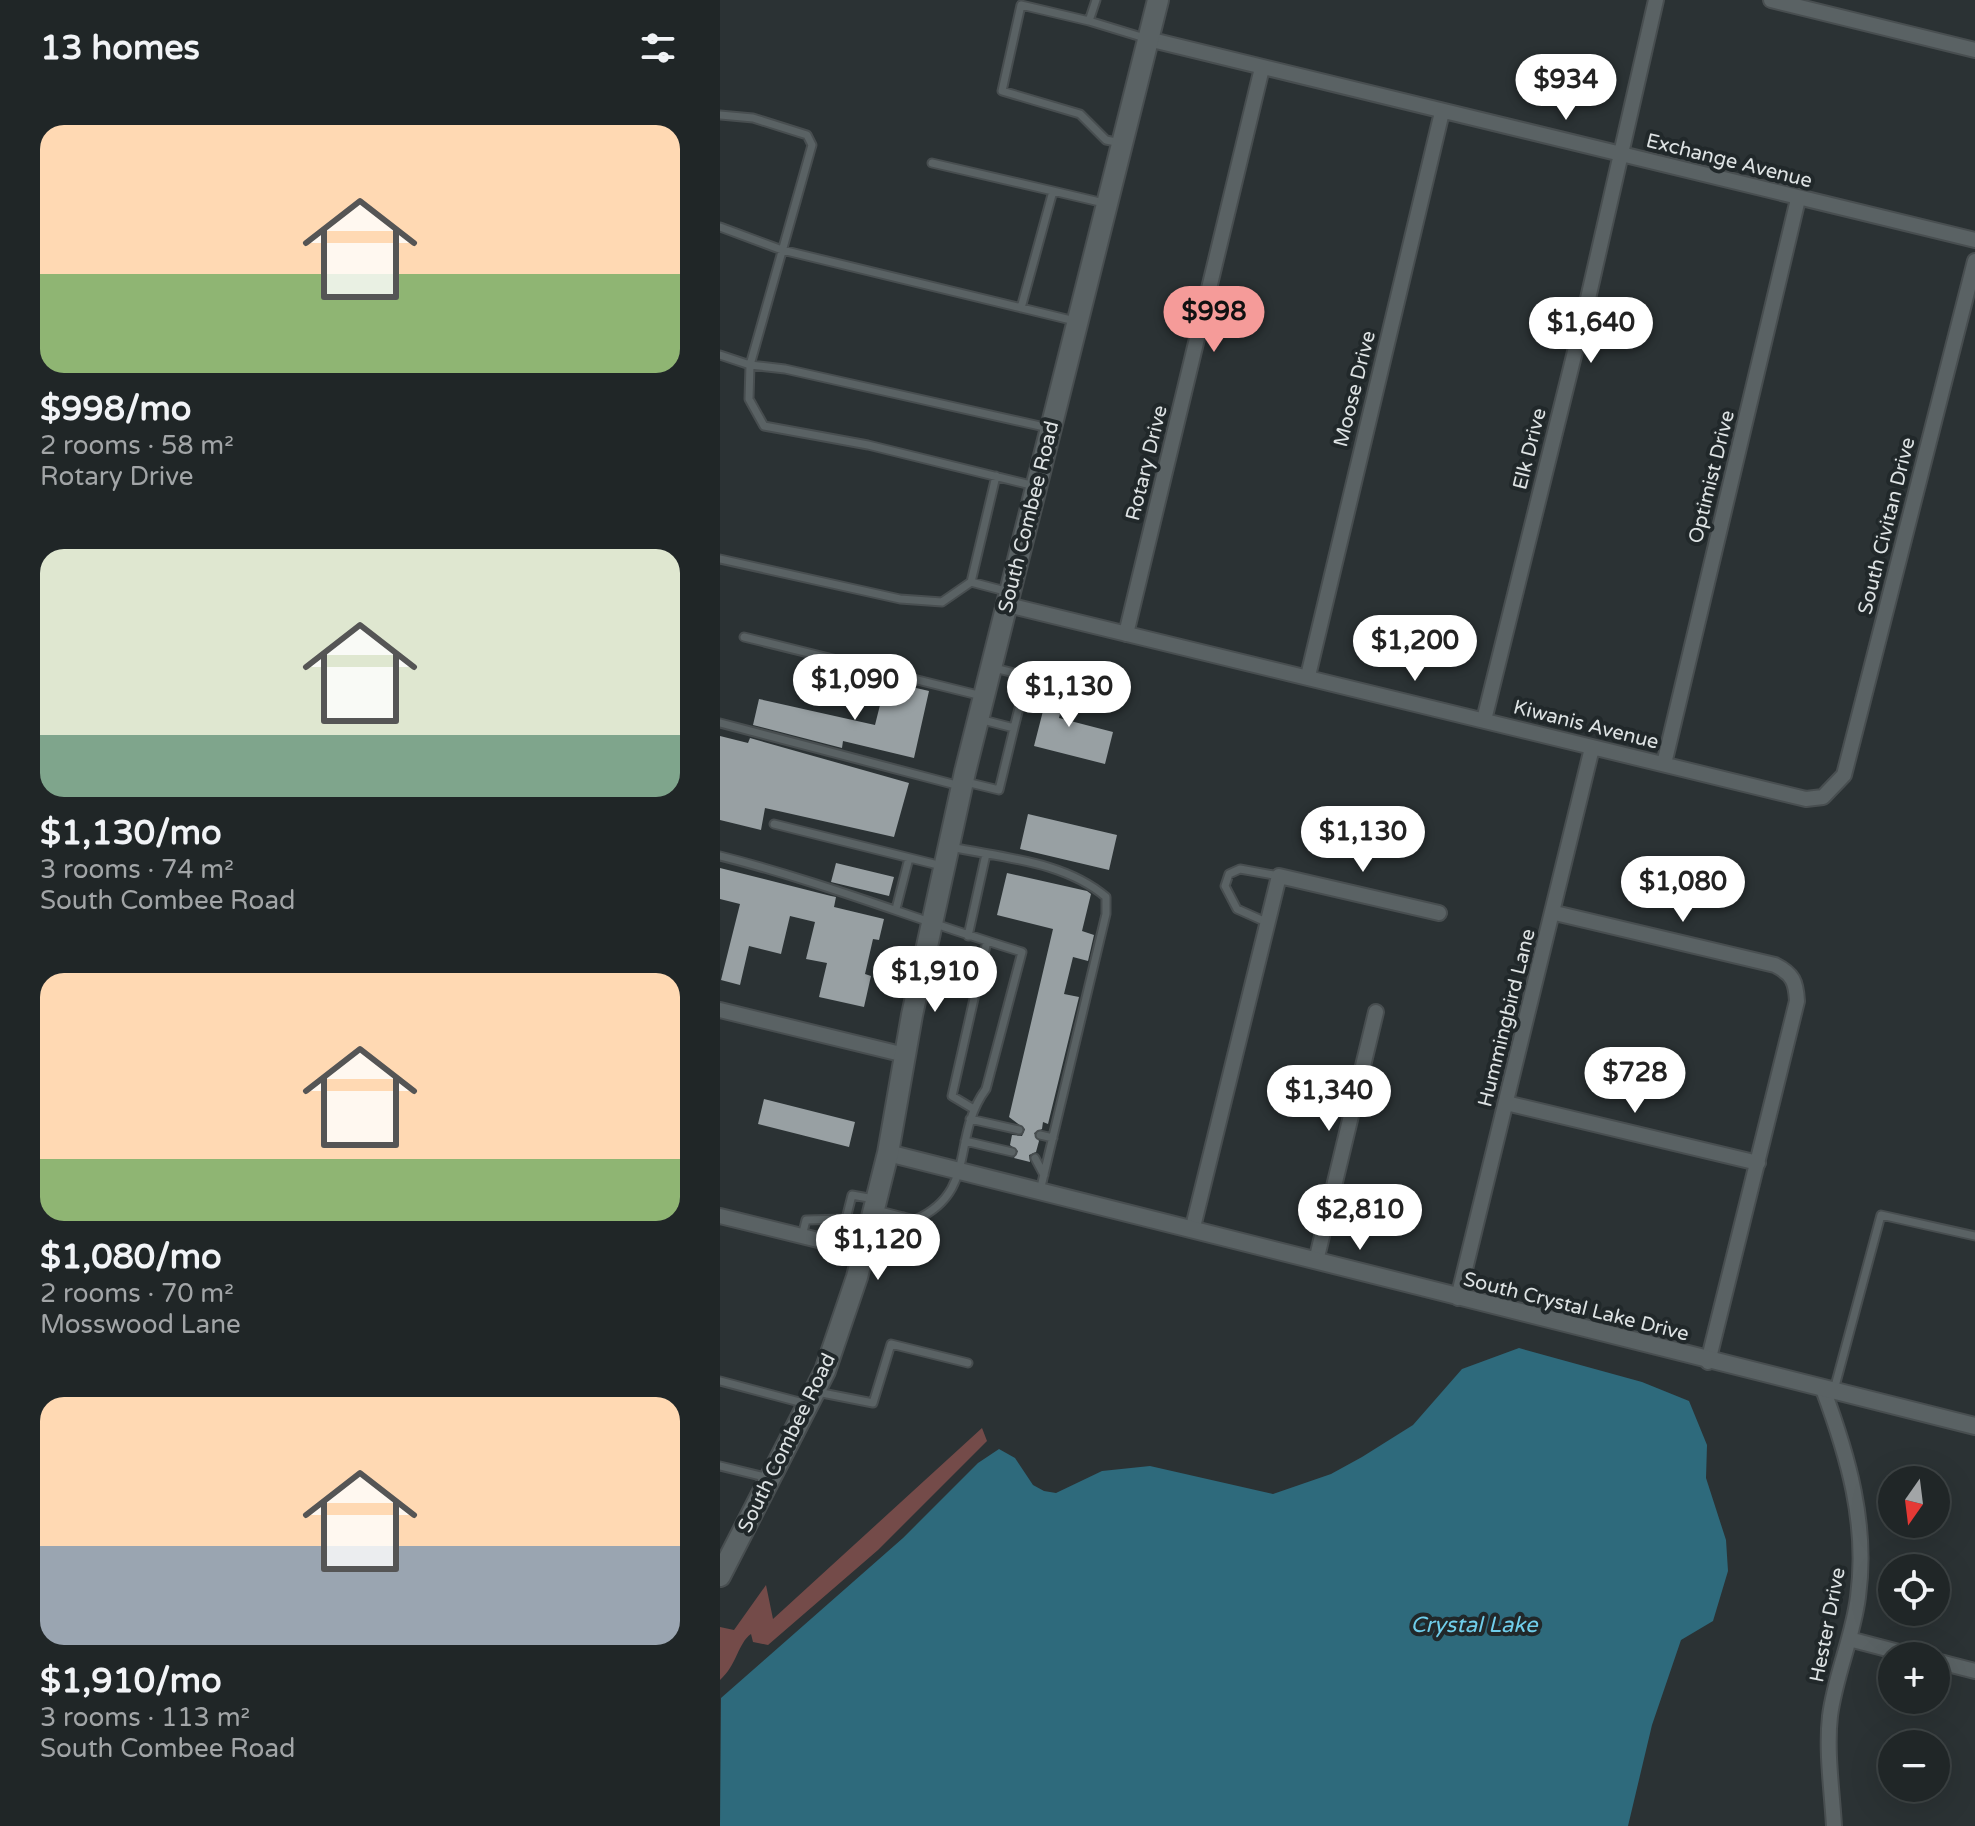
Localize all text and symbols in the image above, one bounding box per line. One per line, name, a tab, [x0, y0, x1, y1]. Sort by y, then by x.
icon: filters	[636, 26, 680, 70]
text: 13 homes	[40, 28, 200, 69]
pin: $934	[1519, 54, 1613, 122]
text: $934	[1533, 64, 1599, 95]
street label: Exchange Avenue	[1643, 129, 1815, 193]
icon: home	[288, 177, 432, 321]
pin: $998	[1167, 286, 1261, 354]
text: $998	[1181, 296, 1247, 327]
pin: $1,640	[1526, 297, 1656, 365]
text: $1,640	[1547, 307, 1635, 338]
street label: Moose Drive	[1329, 328, 1381, 450]
text: $998/mo	[40, 389, 191, 430]
street label: Rotary Drive	[1121, 403, 1173, 523]
street label: Elk Drive	[1508, 406, 1552, 492]
street label: Optimist Drive	[1684, 408, 1740, 546]
street label: South Combee Road	[994, 419, 1064, 615]
text: 2 rooms · 58 m²	[40, 430, 234, 461]
street label: South Civitan Drive	[1853, 435, 1921, 617]
text: Rotary Drive	[40, 461, 193, 492]
icon: home	[288, 601, 432, 745]
pin: $1,200	[1350, 615, 1480, 683]
text: $1,200	[1371, 625, 1459, 656]
pin: $1,090	[790, 654, 920, 722]
pin: $1,130	[1004, 661, 1134, 729]
text: $1,090	[811, 664, 899, 695]
text: $1,130	[1025, 671, 1113, 702]
street label: Kiwanis Avenue	[1511, 695, 1661, 755]
pin: $1,130	[1298, 806, 1428, 874]
text: $1,130/mo	[40, 813, 222, 854]
text: $1,130	[1319, 816, 1407, 847]
text: 3 rooms · 74 m²	[40, 854, 234, 885]
pin: $1,080	[1618, 856, 1748, 924]
text: $1,080	[1639, 866, 1727, 897]
text: South Combee Road	[40, 885, 295, 916]
street label: Hummingbird Lane	[1473, 927, 1541, 1109]
pin: $1,910	[870, 946, 1000, 1014]
text: $1,910	[891, 956, 979, 987]
icon: home	[288, 1025, 432, 1169]
pin: $728	[1588, 1047, 1682, 1115]
text: $728	[1602, 1057, 1668, 1088]
pin: $1,340	[1264, 1065, 1394, 1133]
text: $1,340	[1285, 1075, 1373, 1106]
pin: $2,810	[1295, 1184, 1425, 1252]
text: $2,810	[1316, 1194, 1404, 1225]
pin: $1,120	[813, 1214, 943, 1282]
text: $1,120	[834, 1224, 922, 1255]
text: $1,080/mo	[40, 1237, 222, 1278]
street label: South Crystal Lake Drive	[1461, 1267, 1691, 1347]
text: 2 rooms · 70 m²	[40, 1278, 234, 1309]
text: Mosswood Lane	[40, 1309, 241, 1340]
street label: South Combee Road	[733, 1349, 841, 1537]
icon: home	[288, 1449, 432, 1593]
north arrow	[1878, 1466, 1950, 1538]
map controls	[1878, 1466, 1950, 1802]
button: locate	[1878, 1554, 1950, 1626]
street label: Hester Drive	[1805, 1565, 1851, 1685]
water label: Crystal Lake	[1410, 1612, 1539, 1638]
button: +	[1878, 1642, 1950, 1714]
text: $1,910/mo	[40, 1661, 222, 1702]
text: 3 rooms · 113 m²	[40, 1702, 250, 1733]
button: −	[1878, 1730, 1950, 1802]
text: South Combee Road	[40, 1733, 295, 1764]

